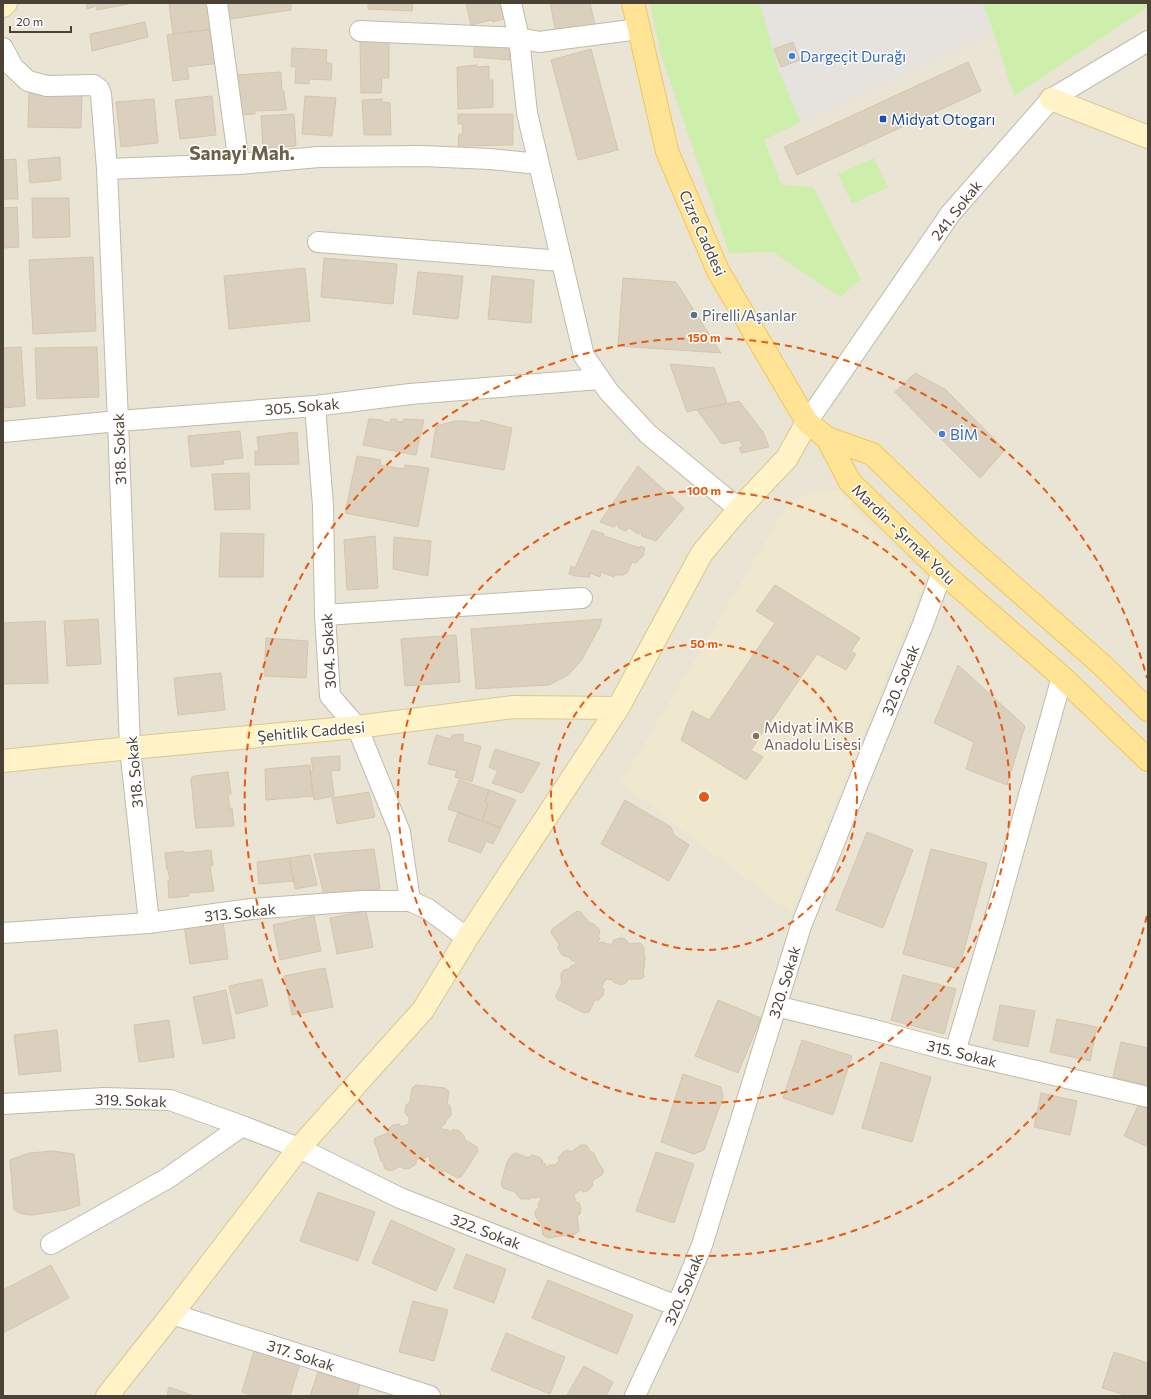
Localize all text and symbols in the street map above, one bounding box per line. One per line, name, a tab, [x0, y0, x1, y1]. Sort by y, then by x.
scale bar	[10, 8, 71, 34]
text: 20 m	[16, 14, 43, 28]
place label: Dargeçit Durağı	[800, 47, 906, 65]
marker: Dargeçit Durağı	[787, 51, 797, 61]
place label: Midyat Otogarı	[891, 110, 995, 128]
marker: Midyat Otogarı	[878, 114, 888, 124]
district label: Sanayi Mah.	[189, 141, 295, 164]
street label: 241. Sokak	[927, 176, 985, 244]
street label: Cizre Caddesi	[676, 187, 730, 279]
place label: Pirelli/Aşanlar	[702, 306, 797, 324]
marker: Pirelli/Aşanlar	[689, 310, 699, 320]
text: 150 m	[687, 330, 721, 344]
street label: 305. Sokak	[264, 394, 340, 418]
street label: 318. Sokak	[109, 413, 129, 485]
place label: BİM	[950, 425, 978, 443]
marker: BİM	[937, 429, 947, 439]
street label: Mardin - Şırnak Yolu	[849, 480, 959, 588]
text: 100 m	[687, 483, 721, 497]
street label: 304. Sokak	[317, 613, 339, 689]
text: 50 m	[690, 636, 718, 650]
street label: 320. Sokak	[878, 642, 922, 718]
street label: Şehitlik Caddesi	[256, 717, 366, 745]
place label: Midyat İMKB Anadolu Lisesi	[764, 718, 861, 753]
marker: Midyat İMKB Anadolu Lisesi	[751, 731, 761, 741]
street label: 318. Sokak	[122, 735, 146, 809]
centre of rings	[697, 790, 711, 804]
street label: 313. Sokak	[203, 899, 277, 925]
street label: 320. Sokak	[764, 944, 804, 1020]
street label: 315. Sokak	[925, 1036, 999, 1070]
street label: 319. Sokak	[95, 1090, 167, 1110]
street label: 322. Sokak	[448, 1209, 524, 1253]
street label: 320. Sokak	[660, 1252, 706, 1328]
street label: 317. Sokak	[265, 1336, 337, 1374]

